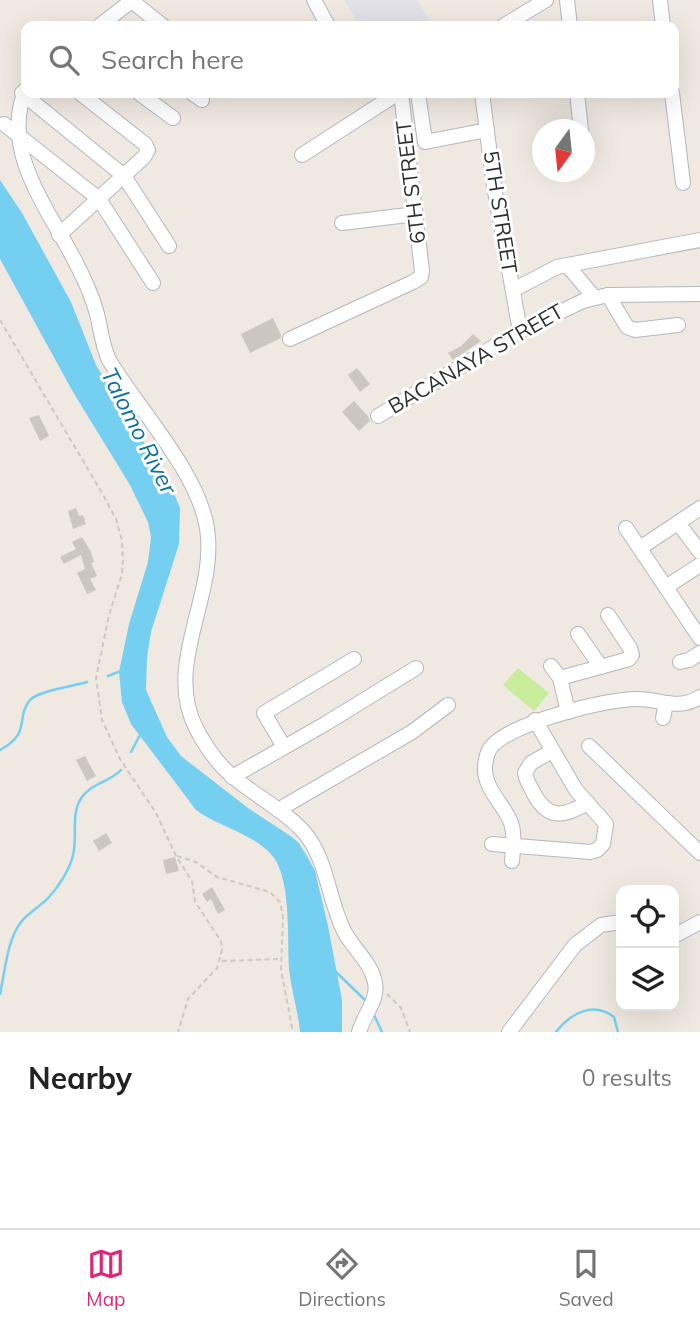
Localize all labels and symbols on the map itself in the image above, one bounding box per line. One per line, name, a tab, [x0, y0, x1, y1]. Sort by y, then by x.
street label: 6TH STREET	[390, 119, 430, 245]
north arrow	[532, 119, 595, 182]
street label: 5TH STREET	[478, 149, 524, 275]
street label: BACANAYA STREET	[383, 297, 568, 419]
water label: Talomo River	[95, 363, 184, 500]

